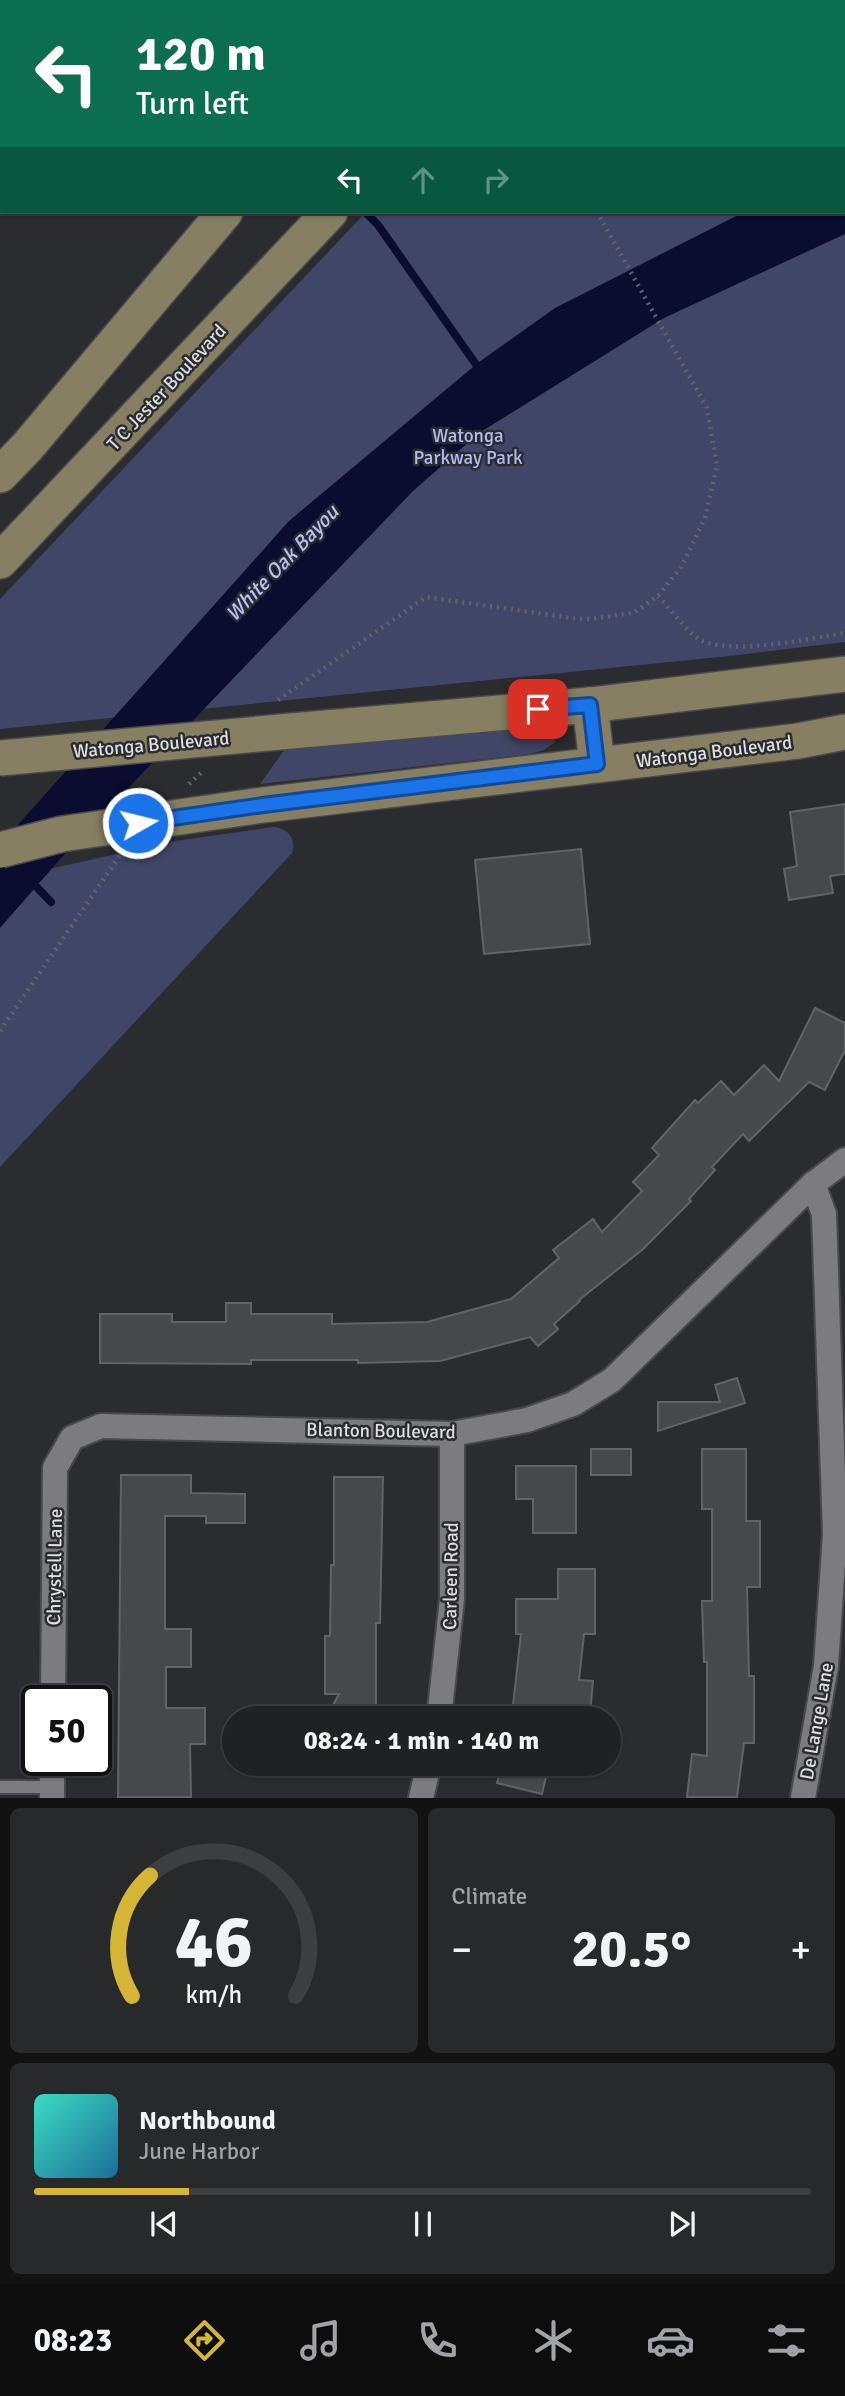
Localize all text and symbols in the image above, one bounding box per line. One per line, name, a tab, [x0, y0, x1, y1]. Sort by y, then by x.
text: 120 m	[136, 24, 266, 84]
icon: left	[21, 28, 112, 119]
text: Turn left	[136, 84, 249, 123]
icon: left	[331, 161, 369, 199]
icon: ahead	[404, 161, 442, 199]
icon: right	[477, 161, 515, 199]
street label: T C Jester Boulevard	[102, 319, 232, 456]
park label: Watonga Parkway Park	[413, 424, 523, 470]
water label: White Oak Bayou	[220, 498, 345, 627]
pin	[508, 679, 568, 739]
icon: arrive	[519, 690, 557, 728]
street label: Watonga Boulevard	[72, 726, 230, 764]
street label: Watonga Boulevard	[635, 731, 794, 773]
position arrow	[101, 786, 175, 860]
street label: Blanton Boulevard	[306, 1418, 456, 1444]
street label: Chrystell Lane	[42, 1508, 68, 1626]
street label: Carleen Road	[438, 1522, 464, 1630]
street label: De Lange Lane	[795, 1661, 839, 1782]
speed limit sign: 50	[21, 1685, 112, 1776]
text: 08:24 · 1 min · 140 m	[304, 1725, 539, 1757]
text: Climate	[452, 1882, 527, 1911]
text: 46	[174, 1899, 253, 1988]
text: 20.5°	[571, 1917, 691, 1981]
text: −	[452, 1926, 472, 1973]
text: +	[790, 1926, 811, 1973]
text: km/h	[185, 1979, 242, 2010]
text: Northbound	[139, 2105, 276, 2137]
text: June Harbor	[139, 2137, 259, 2166]
icon: previous	[145, 2205, 183, 2243]
icon: pause	[404, 2205, 442, 2243]
icon: next	[663, 2205, 701, 2243]
icon: directions	[180, 2316, 229, 2365]
icon: music	[296, 2316, 345, 2365]
icon: phone	[413, 2316, 462, 2365]
icon: climate	[529, 2316, 578, 2365]
icon: car	[646, 2316, 695, 2365]
icon: filters	[762, 2316, 811, 2365]
text: 08:23	[34, 2321, 112, 2360]

